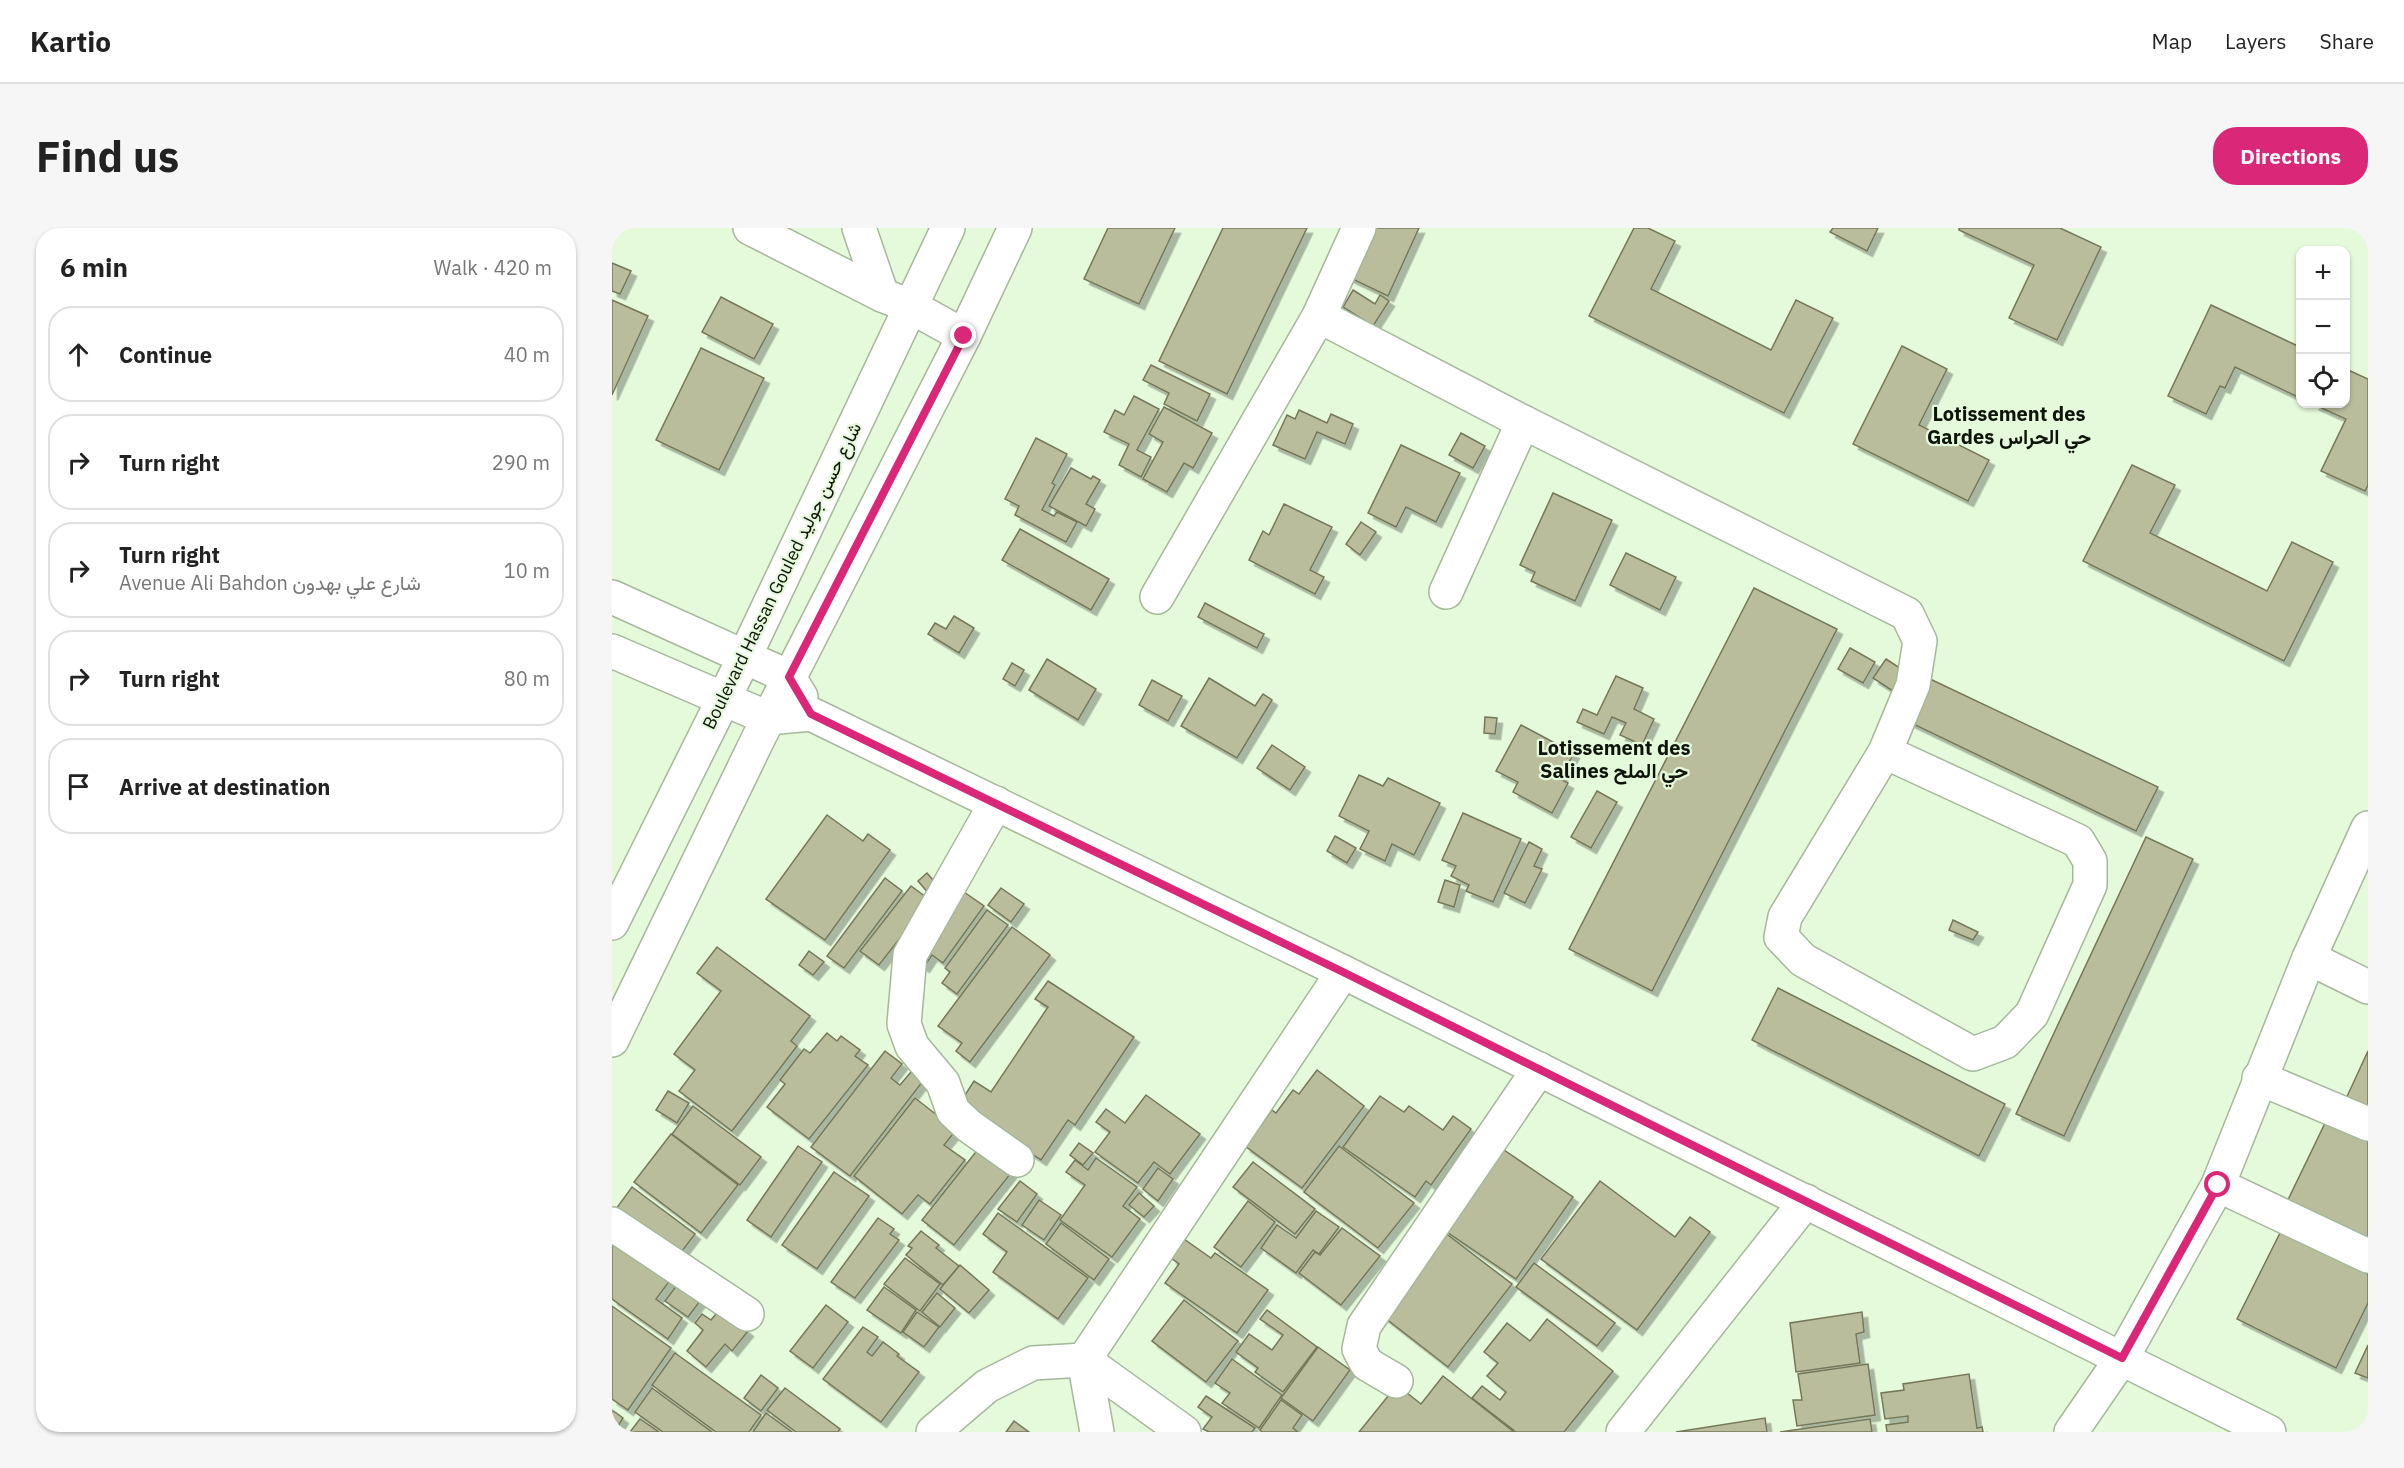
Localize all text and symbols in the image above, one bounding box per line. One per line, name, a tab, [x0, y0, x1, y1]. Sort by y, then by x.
text: Kartio	[30, 23, 111, 60]
text: Map	[2152, 27, 2192, 55]
text: Layers	[2225, 27, 2287, 55]
text: Share	[2320, 27, 2374, 55]
button: Directions	[2213, 127, 2368, 185]
text: Find us	[36, 129, 179, 184]
map controls	[2296, 246, 2350, 408]
button: +	[2296, 246, 2350, 300]
text: 6 min	[60, 250, 128, 284]
text: Walk · 420 m	[434, 254, 552, 281]
button: −	[2296, 300, 2350, 354]
route end	[950, 322, 976, 348]
icon: ahead	[62, 338, 95, 371]
text: Continue	[119, 340, 212, 369]
text: 40 m	[504, 341, 550, 368]
button: locate	[2296, 354, 2350, 408]
district label: Lotissement des Gardes حي الحراس	[1927, 400, 2091, 454]
street label: Boulevard Hassan Gouled شارع حسن جوليد	[697, 419, 867, 733]
icon: right	[62, 446, 95, 479]
text: Turn right	[119, 448, 220, 477]
text: 290 m	[492, 449, 550, 476]
text: Turn right	[119, 540, 220, 569]
icon: right	[62, 554, 95, 587]
text: 10 m	[504, 557, 550, 584]
text: Avenue Ali Bahdon شارع علي بهدون	[119, 569, 421, 596]
icon: right	[62, 662, 95, 695]
text: Turn right	[119, 664, 220, 693]
text: 80 m	[504, 665, 550, 692]
district label: Lotissement des Salines حي الملح	[1537, 734, 1691, 788]
icon: arrive	[62, 770, 95, 803]
text: Arrive at destination	[119, 772, 330, 801]
route start	[2204, 1171, 2230, 1197]

